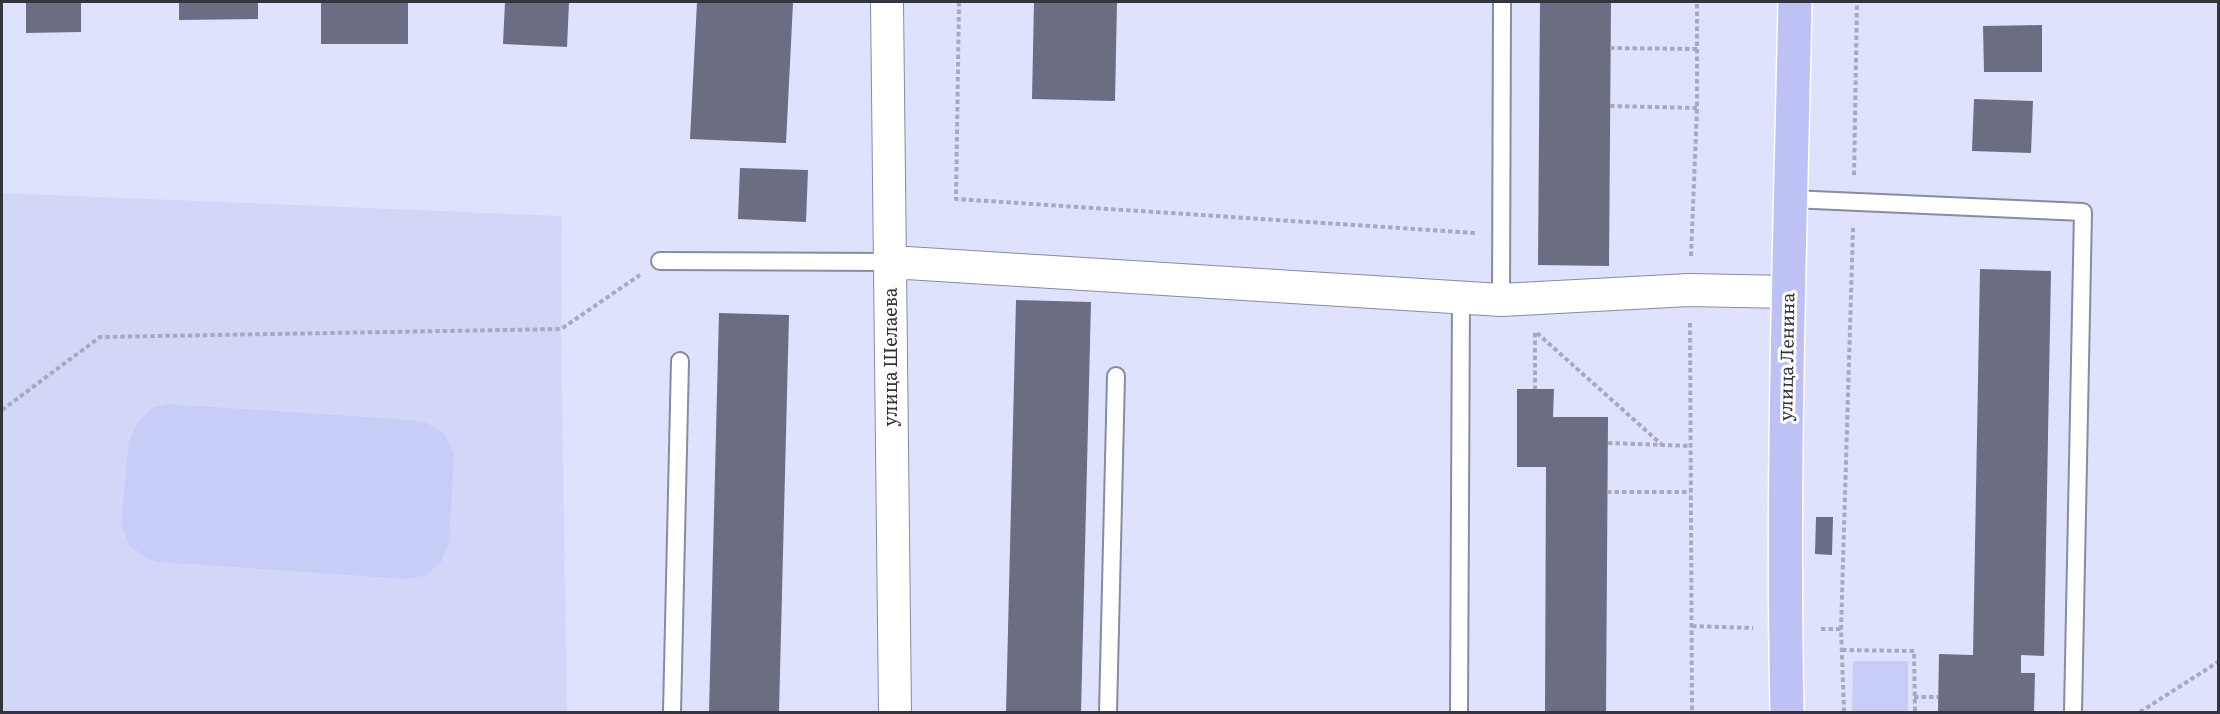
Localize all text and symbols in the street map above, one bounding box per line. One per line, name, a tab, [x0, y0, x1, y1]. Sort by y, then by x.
street label: улица Шелаева	[881, 288, 903, 426]
street label: улица Ленина	[1776, 293, 1800, 421]

